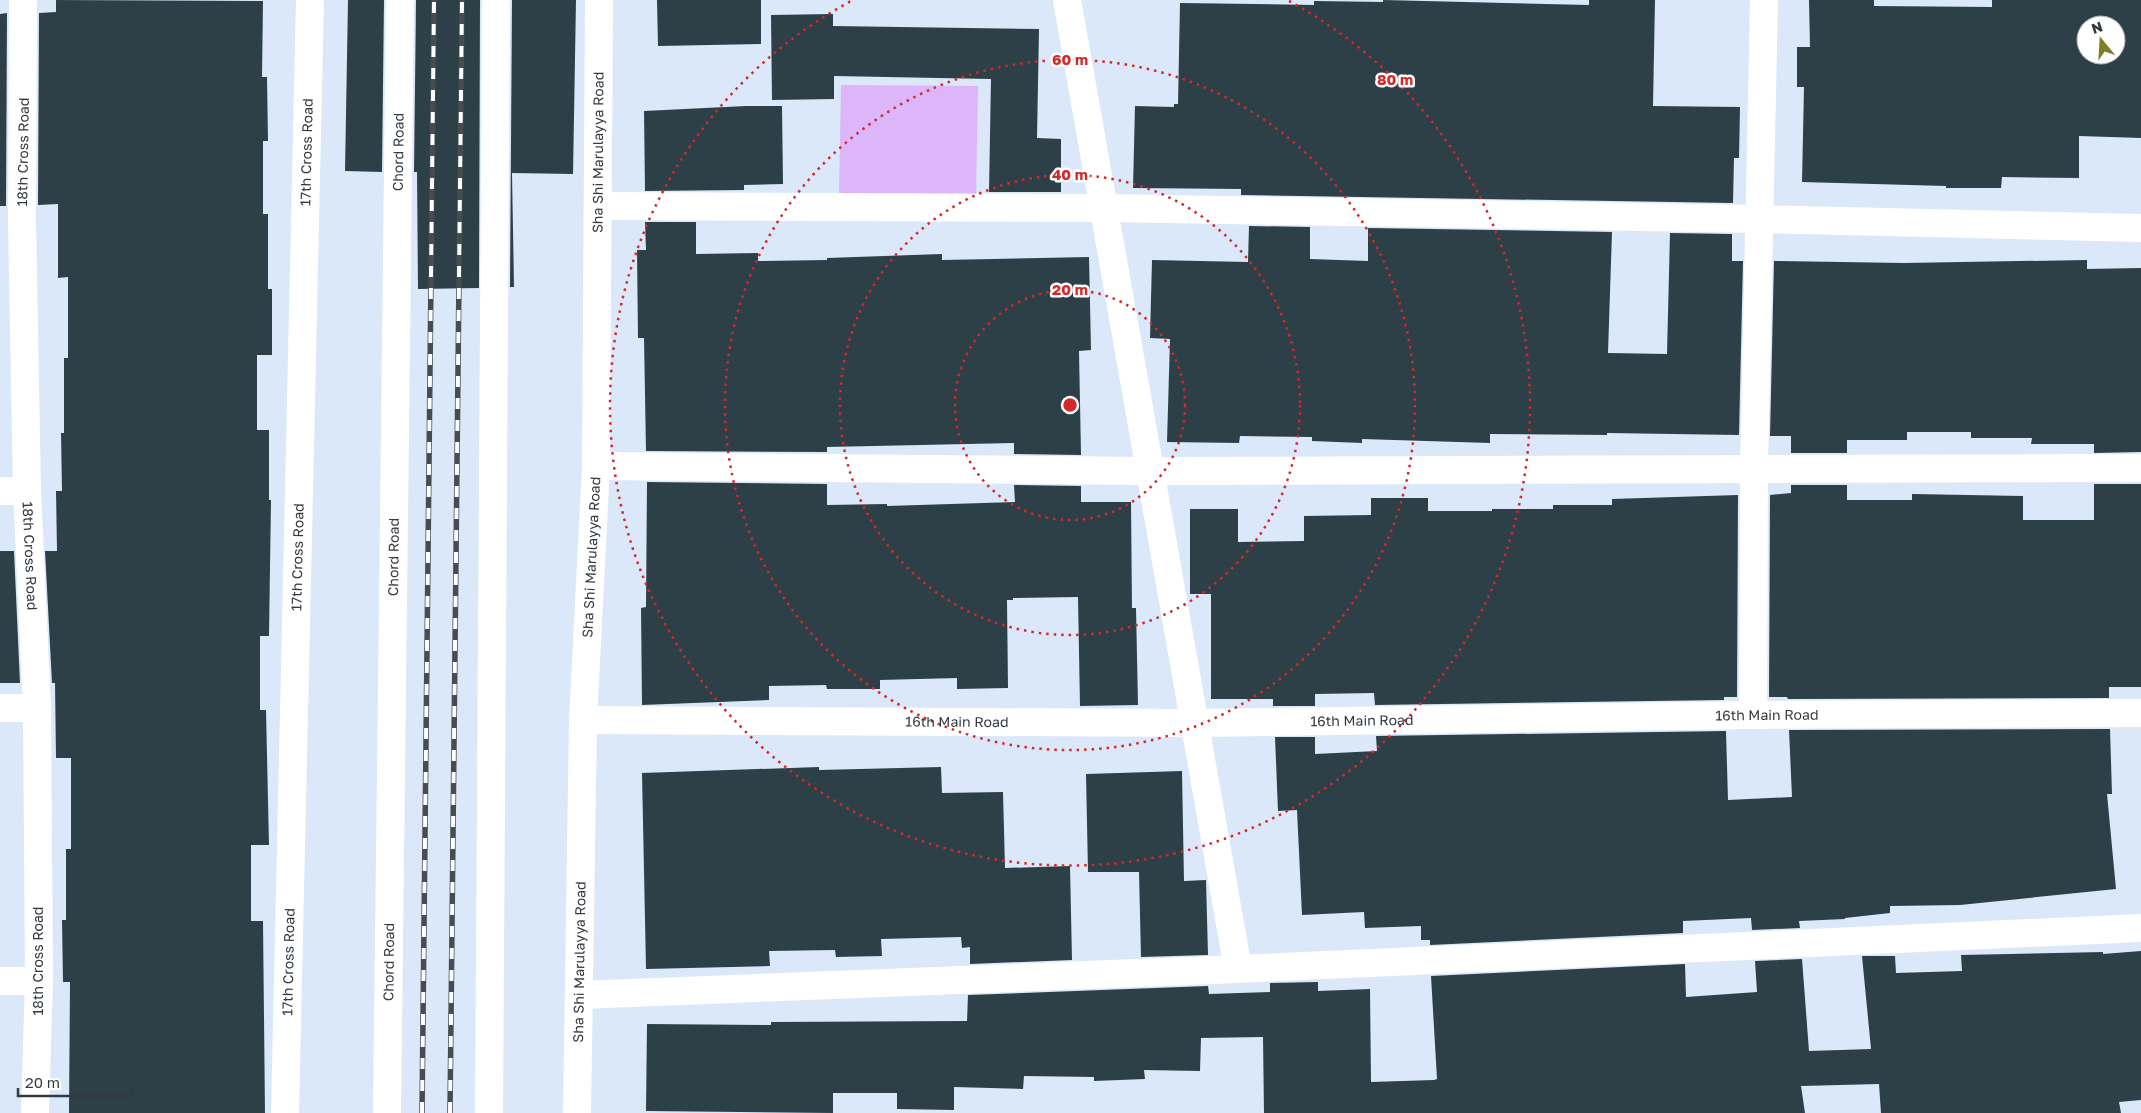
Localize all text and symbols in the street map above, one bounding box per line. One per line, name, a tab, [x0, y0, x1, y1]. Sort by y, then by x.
north arrow	[2076, 15, 2126, 65]
text: N	[2089, 17, 2105, 37]
text: 60 m	[1052, 50, 1088, 68]
text: 80 m	[1377, 70, 1413, 88]
street label: Sha Shi Marulayya Road	[588, 72, 607, 233]
street label: 18th Cross Road	[13, 97, 32, 207]
street label: 17th Cross Road	[296, 98, 316, 206]
street label: Chord Road	[389, 113, 407, 191]
text: 40 m	[1052, 165, 1088, 183]
text: 20 m	[1052, 280, 1088, 298]
centre of rings	[1061, 396, 1079, 414]
street label: Sha Shi Marulayya Road	[578, 476, 603, 638]
street label: 18th Cross Road	[19, 501, 41, 611]
street label: 17th Cross Road	[287, 503, 307, 611]
street label: Chord Road	[384, 518, 402, 596]
street label: 16th Main Road	[1715, 706, 1819, 724]
street label: 16th Main Road	[1310, 711, 1414, 729]
street label: 16th Main Road	[905, 713, 1009, 730]
street label: Sha Shi Marulayya Road	[569, 881, 589, 1043]
street label: 18th Cross Road	[29, 907, 46, 1015]
street label: 17th Cross Road	[278, 908, 298, 1016]
street label: Chord Road	[379, 923, 397, 1001]
scale bar	[18, 1066, 132, 1098]
text: 20 m	[25, 1073, 60, 1091]

